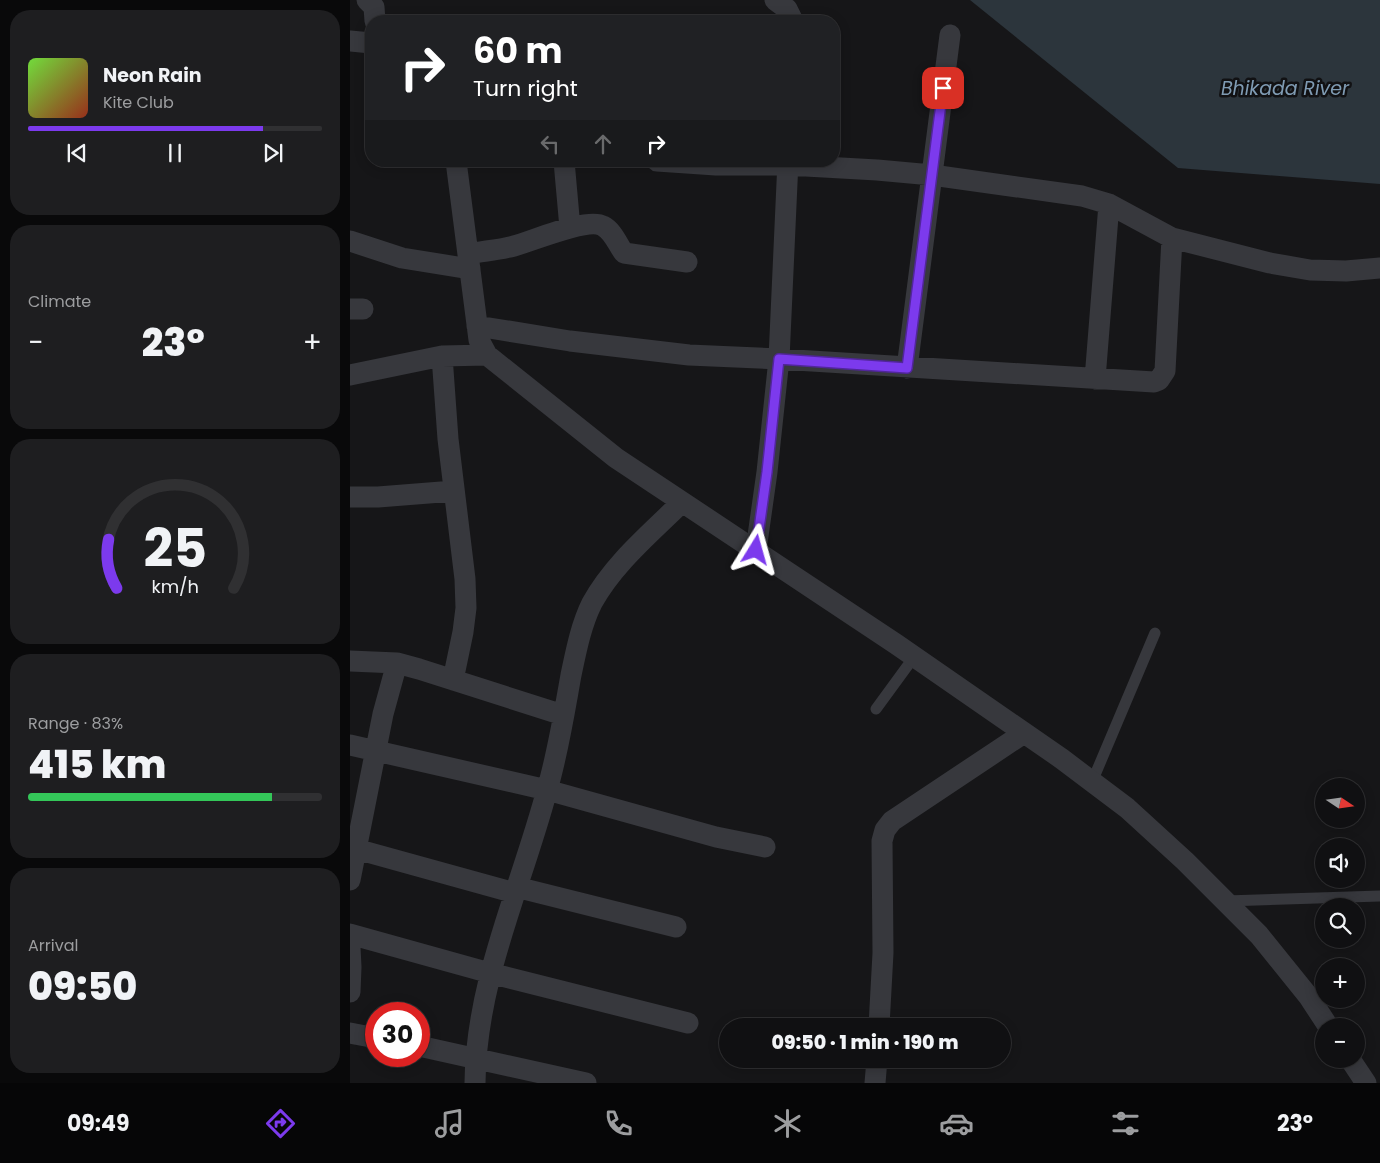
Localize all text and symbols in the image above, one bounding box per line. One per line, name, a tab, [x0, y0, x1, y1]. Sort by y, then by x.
text: 60 m	[473, 26, 563, 75]
icon: right	[390, 35, 455, 100]
text: Neon Rain	[103, 62, 202, 89]
pin	[922, 67, 964, 109]
text: Turn right	[473, 73, 578, 104]
icon: arrive	[929, 74, 957, 102]
water label: Bhikada River	[1221, 75, 1350, 102]
text: Kite Club	[103, 91, 174, 114]
icon: left	[536, 130, 564, 158]
icon: ahead	[589, 130, 617, 158]
icon: right	[642, 130, 670, 158]
icon: previous	[63, 139, 91, 167]
icon: pause	[161, 139, 189, 167]
icon: next	[259, 139, 287, 167]
text: Climate	[28, 290, 91, 313]
text: 23°	[142, 316, 205, 369]
text: −	[28, 323, 43, 362]
text: +	[303, 323, 322, 362]
text: 25	[143, 512, 207, 585]
position arrow	[729, 523, 781, 575]
text: km/h	[151, 574, 199, 599]
text: Range · 83%	[28, 712, 123, 735]
text: 415 km	[28, 738, 166, 791]
north arrow	[1315, 778, 1365, 828]
map controls	[1315, 778, 1365, 1068]
button: sound	[1315, 838, 1365, 888]
button: search	[1315, 898, 1365, 948]
text: Arrival	[28, 934, 78, 957]
button: +	[1315, 958, 1365, 1008]
text: 09:50	[28, 960, 137, 1013]
speed limit sign: 30	[365, 1002, 430, 1067]
button: −	[1315, 1018, 1365, 1068]
text: 09:50 · 1 min · 190 m	[772, 1029, 958, 1056]
icon: directions	[263, 1106, 298, 1141]
icon: music	[432, 1106, 467, 1141]
icon: phone	[601, 1106, 636, 1141]
icon: climate	[770, 1106, 805, 1141]
icon: car	[939, 1106, 974, 1141]
icon: filters	[1108, 1106, 1143, 1141]
text: 09:49	[67, 1108, 130, 1139]
text: 23°	[1277, 1108, 1313, 1139]

